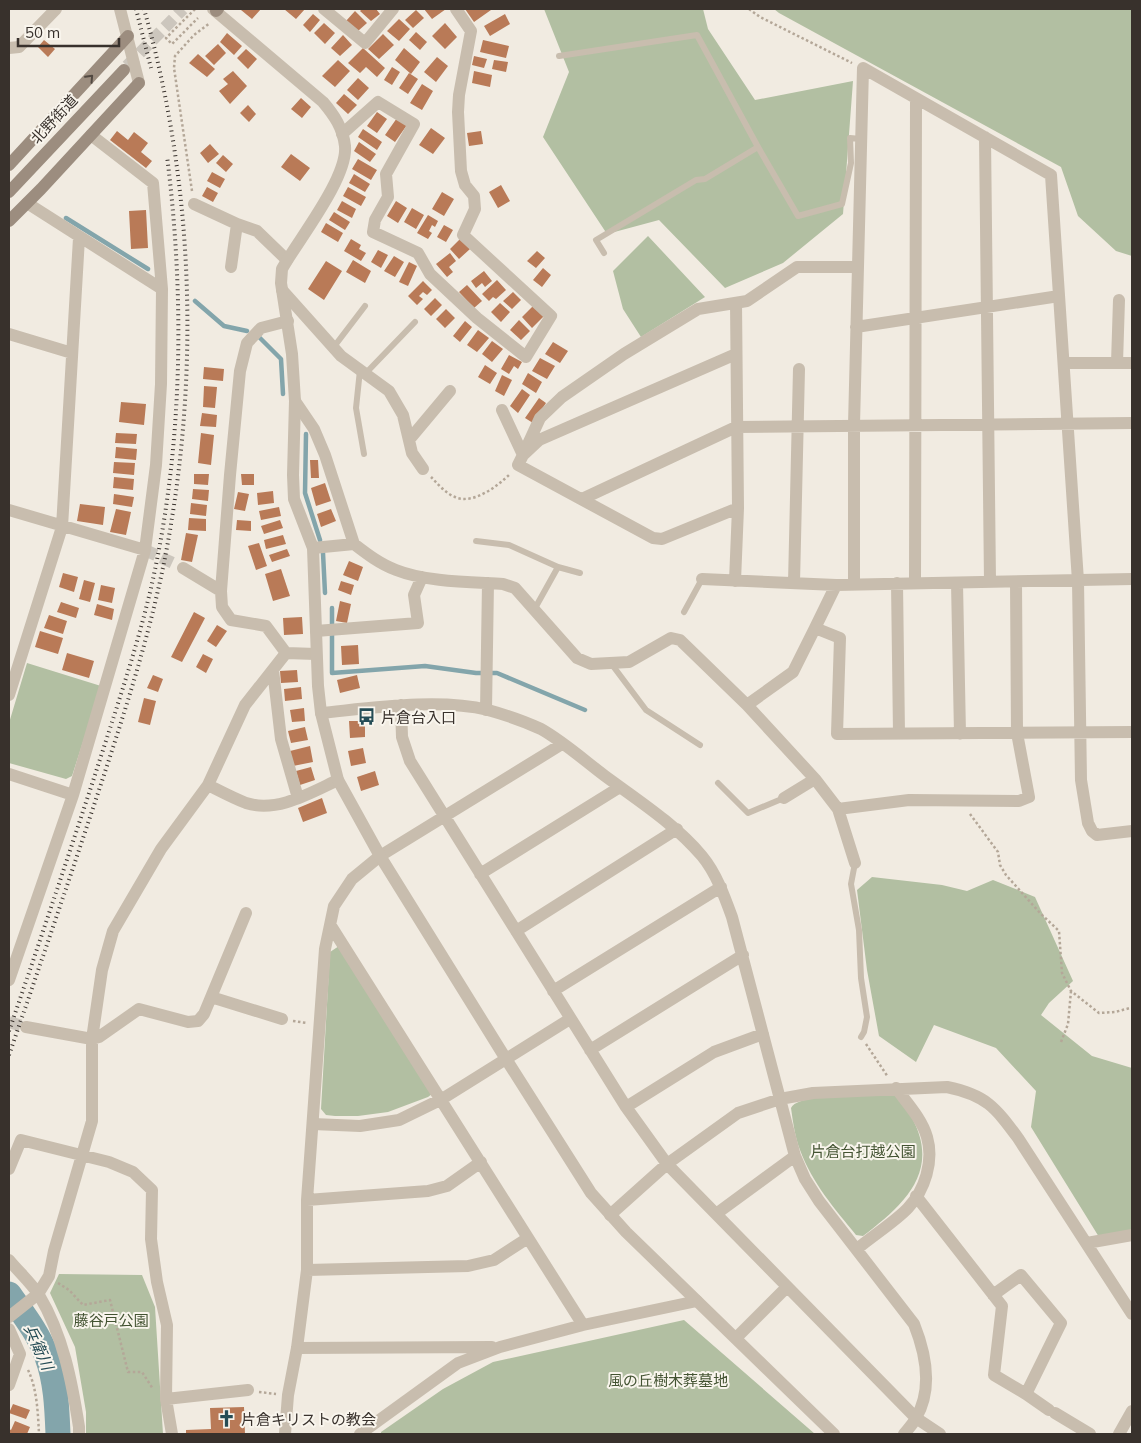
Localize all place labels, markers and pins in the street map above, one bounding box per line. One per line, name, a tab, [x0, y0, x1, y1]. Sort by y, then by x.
bus stop icon: 片倉台入口	[357, 707, 377, 727]
place label: 片倉台入口	[381, 708, 456, 727]
church icon: 片倉キリストの教会	[217, 1409, 237, 1429]
place label: 片倉キリストの教会	[241, 1410, 376, 1429]

